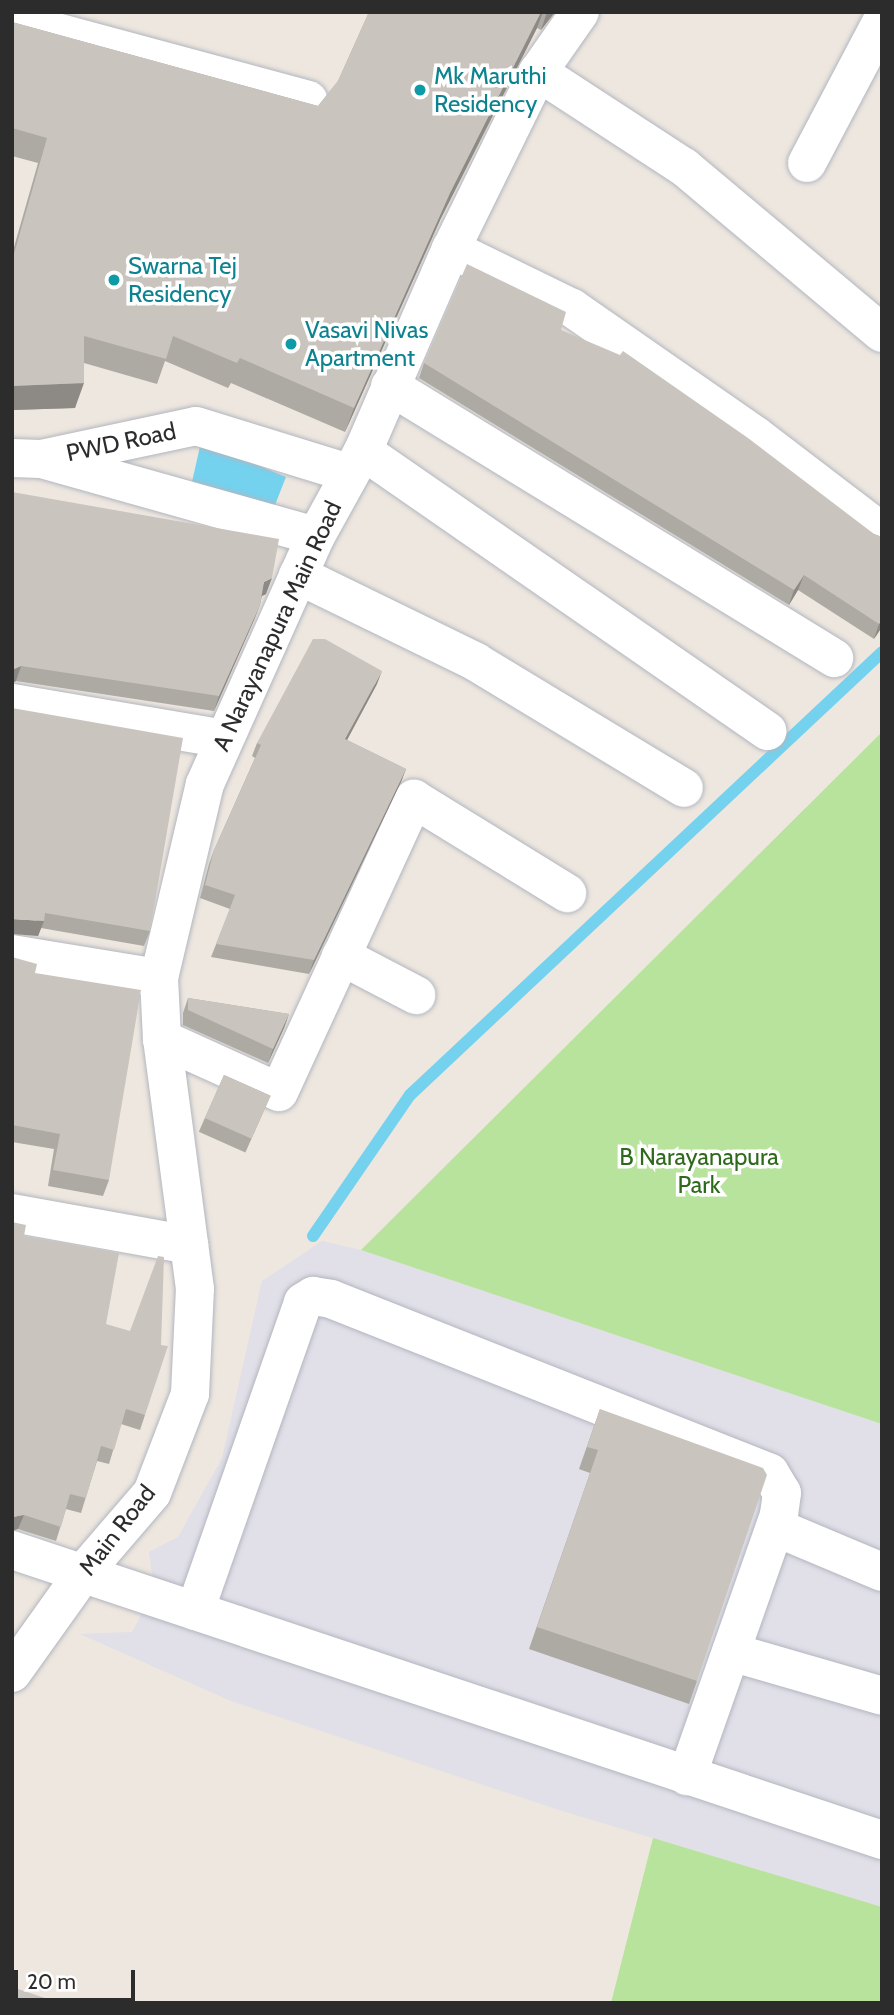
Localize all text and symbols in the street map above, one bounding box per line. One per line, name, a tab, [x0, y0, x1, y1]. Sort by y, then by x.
place label: Mk Maruthi Residency	[434, 62, 547, 118]
marker: Mk Maruthi Residency	[412, 82, 428, 98]
place label: Swarna Tej Residency	[128, 252, 237, 308]
marker: Swarna Tej Residency	[106, 272, 122, 288]
place label: Vasavi Nivas Apartment	[305, 316, 428, 372]
marker: Vasavi Nivas Apartment	[283, 336, 299, 352]
street label: PWD Road	[64, 416, 178, 468]
street label: A Narayanapura Main Road	[206, 496, 348, 756]
park label: B Narayanapura Park	[619, 1143, 779, 1199]
street label: Main Road	[73, 1479, 161, 1581]
scale bar	[18, 1955, 138, 1999]
text: 20 m	[27, 1969, 76, 1994]

